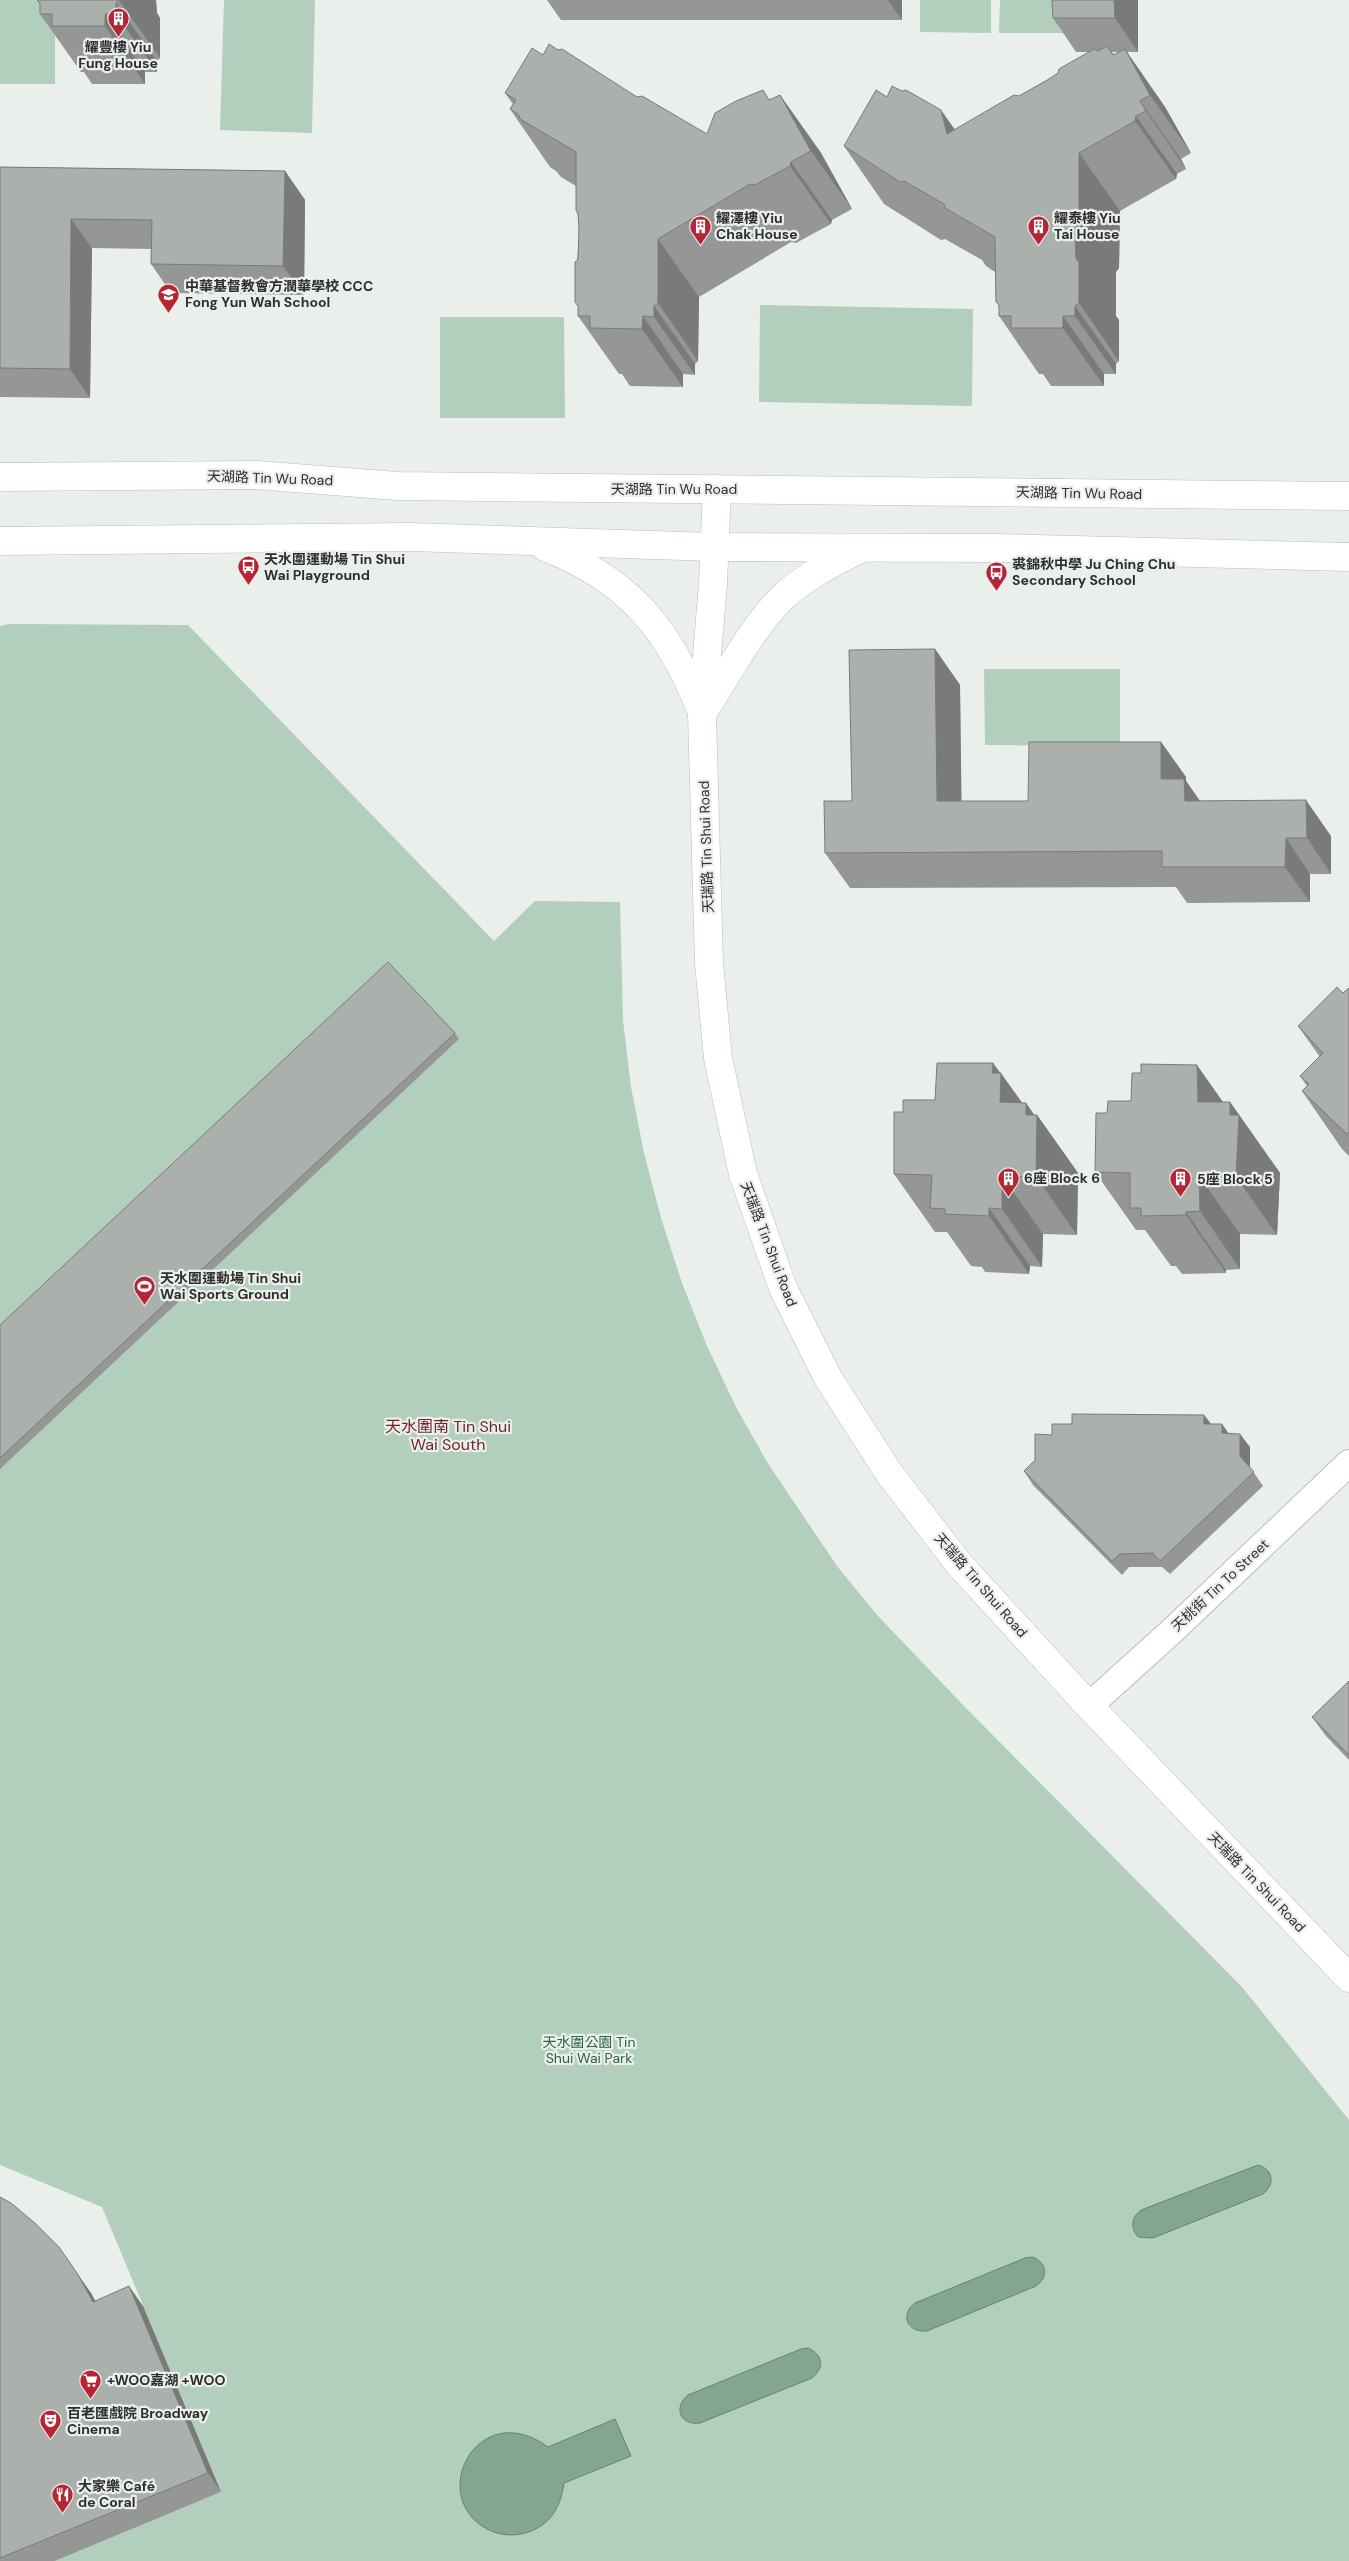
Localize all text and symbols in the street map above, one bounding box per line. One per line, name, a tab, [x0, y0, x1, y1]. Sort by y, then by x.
building icon: 耀豐樓 Yiu Fung House	[106, 7, 130, 38]
place label: 耀豐樓 Yiu Fung House	[78, 38, 158, 72]
place label: 耀澤樓 Yiu Chak House	[716, 209, 798, 243]
place label: 耀泰樓 Yiu Tai House	[1054, 209, 1121, 243]
building icon: 耀澤樓 Yiu Chak House	[688, 214, 712, 245]
building icon: 耀泰樓 Yiu Tai House	[1026, 214, 1050, 245]
place label: 中華基督教會方潤華學校 CCC Fong Yun Wah School	[185, 277, 373, 311]
school or university icon: 中華基督教會方潤華學校 CCC Fong Yun Wah School	[157, 282, 181, 313]
street label: 天湖路 Tin Wu Road	[207, 467, 333, 489]
street label: 天湖路 Tin Wu Road	[611, 480, 737, 498]
street label: 天湖路 Tin Wu Road	[1016, 483, 1142, 503]
place label: 天水圍運動場 Tin Shui Wai Playground	[264, 550, 405, 584]
bus stop icon: 天水圍運動場 Tin Shui Wai Playground	[236, 555, 260, 586]
place label: 裘錦秋中學 Ju Ching Chu Secondary School	[1012, 555, 1175, 589]
bus stop icon: 裘錦秋中學 Ju Ching Chu Secondary School	[984, 560, 1008, 591]
street label: 天瑞路 Tin Shui Road	[695, 780, 717, 914]
building icon: 6座 Block 6	[996, 1166, 1020, 1197]
building icon: 5座 Block 5	[1169, 1167, 1193, 1198]
place label: 6座 Block 6	[1024, 1169, 1100, 1187]
place label: 5座 Block 5	[1197, 1170, 1273, 1188]
street label: 天瑞路 Tin Shui Road	[737, 1179, 801, 1309]
place label: 天水圍運動場 Tin Shui Wai Sports Ground	[160, 1269, 301, 1303]
sports icon: 天水圍運動場 Tin Shui Wai Sports Ground	[132, 1274, 156, 1305]
district label: 天水圍南 Tin Shui Wai South	[385, 1416, 511, 1455]
street label: 天瑞路 Tin Shui Road	[931, 1529, 1031, 1641]
street label: 天桃街 Tin To Street	[1167, 1535, 1273, 1635]
street label: 天瑞路 Tin Shui Road	[1204, 1828, 1310, 1936]
park label: 天水圍公園 Tin Shui Wai Park	[543, 2033, 635, 2067]
supermarket icon: +WOO嘉湖 +WOO	[79, 2368, 103, 2399]
place label: +WOO嘉湖 +WOO	[107, 2371, 225, 2389]
place label: 百老匯戲院 Broadway Cinema	[67, 2404, 209, 2438]
theatre icon: 百老匯戲院 Broadway Cinema	[39, 2409, 63, 2440]
place label: 大家樂 Café de Coral	[78, 2477, 155, 2511]
restaurant icon: 大家樂 Café de Coral	[50, 2482, 74, 2513]

